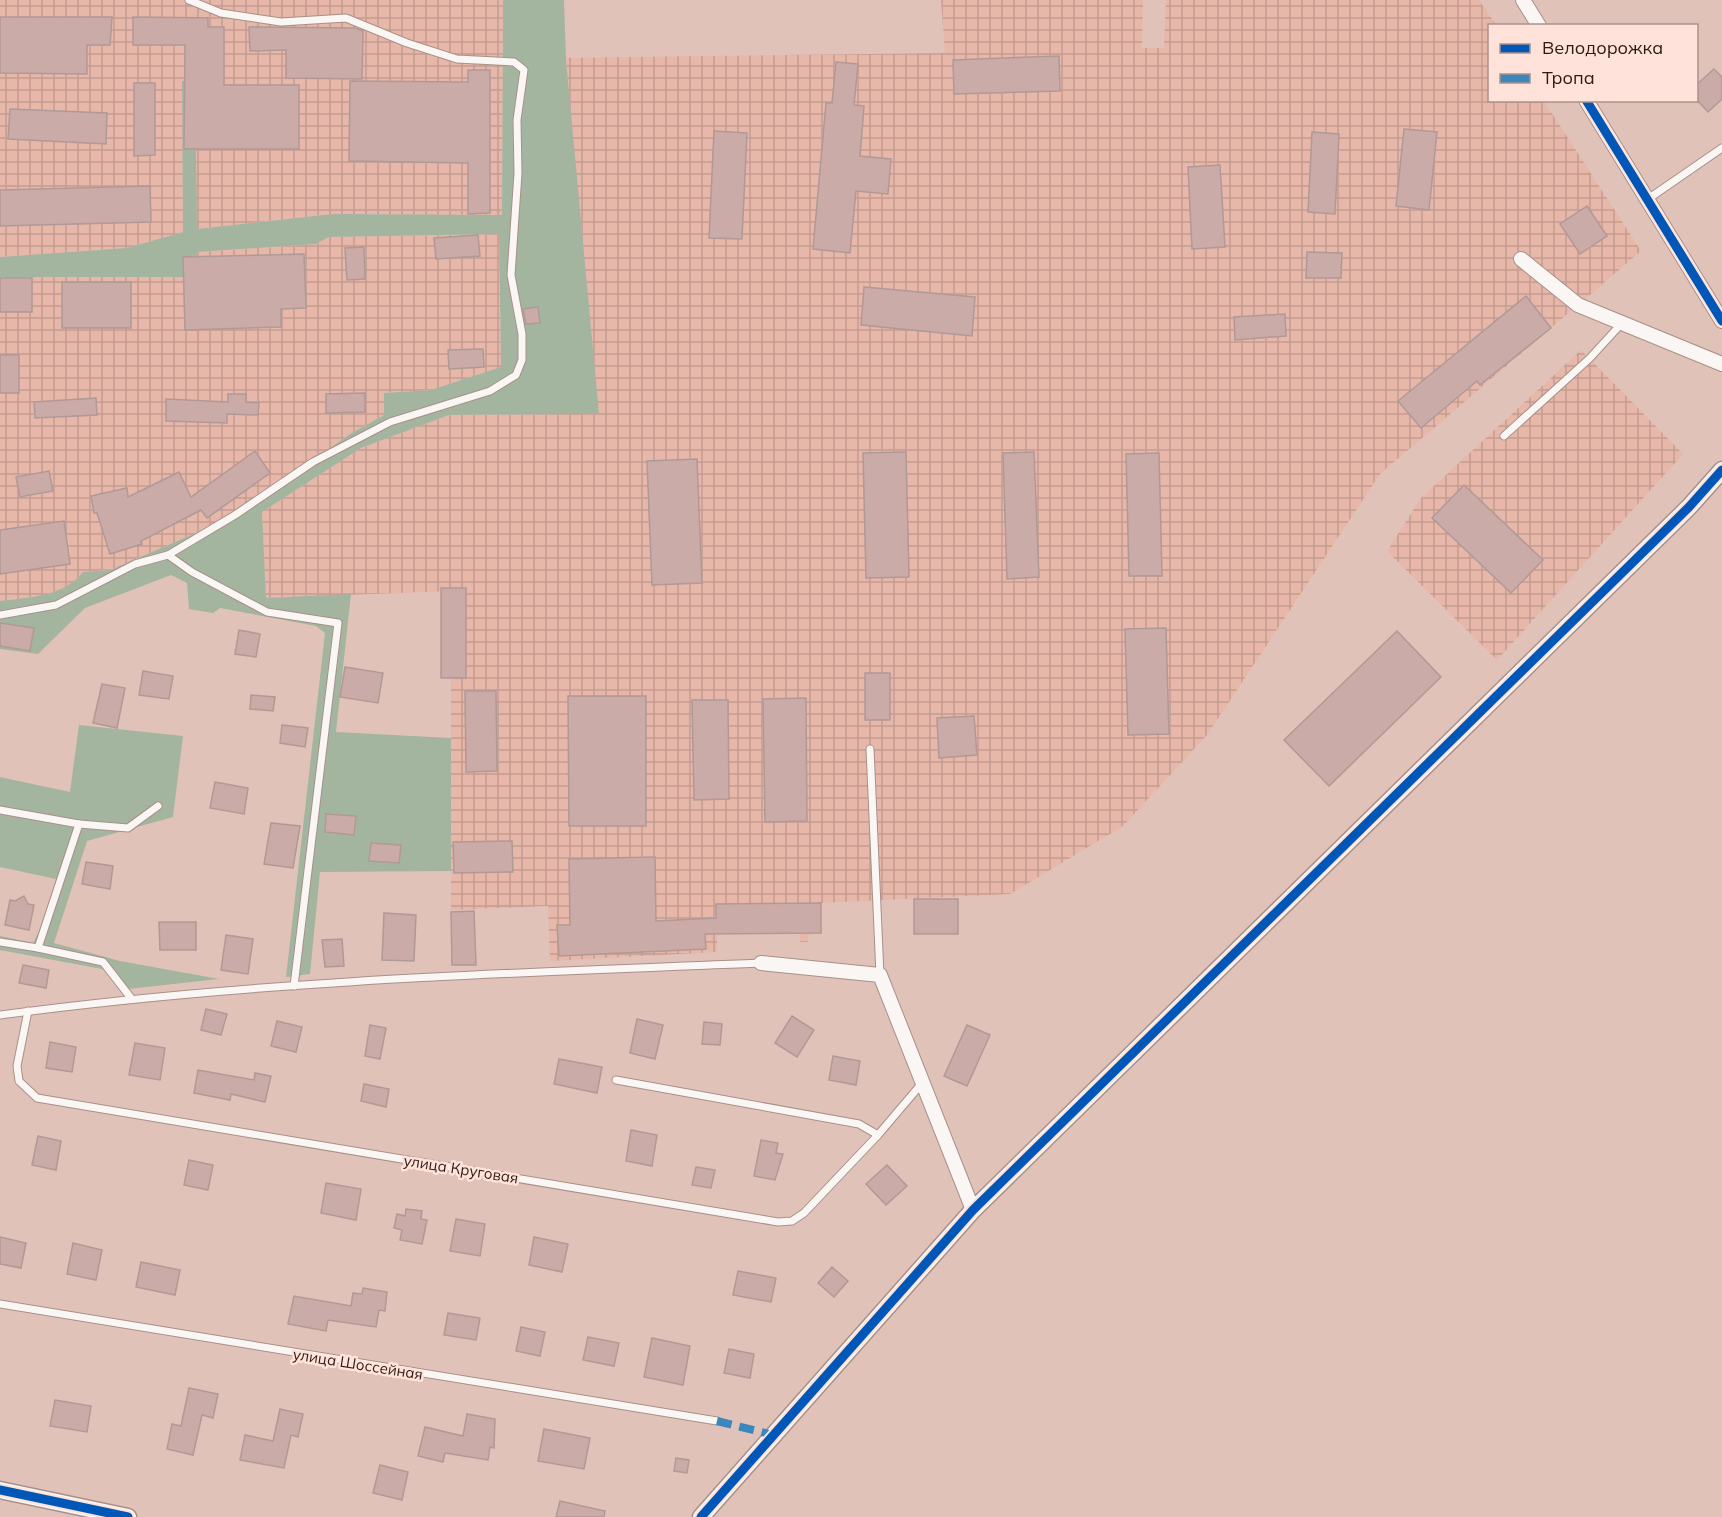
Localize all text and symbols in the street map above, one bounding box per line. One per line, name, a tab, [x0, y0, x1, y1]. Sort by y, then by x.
legend	[1488, 24, 1698, 102]
text: Велодорожка	[1542, 36, 1663, 59]
text: Тропа	[1542, 66, 1595, 89]
street label: улица Круговая	[402, 1151, 520, 1187]
street label: улица Шоссейная	[292, 1344, 424, 1384]

